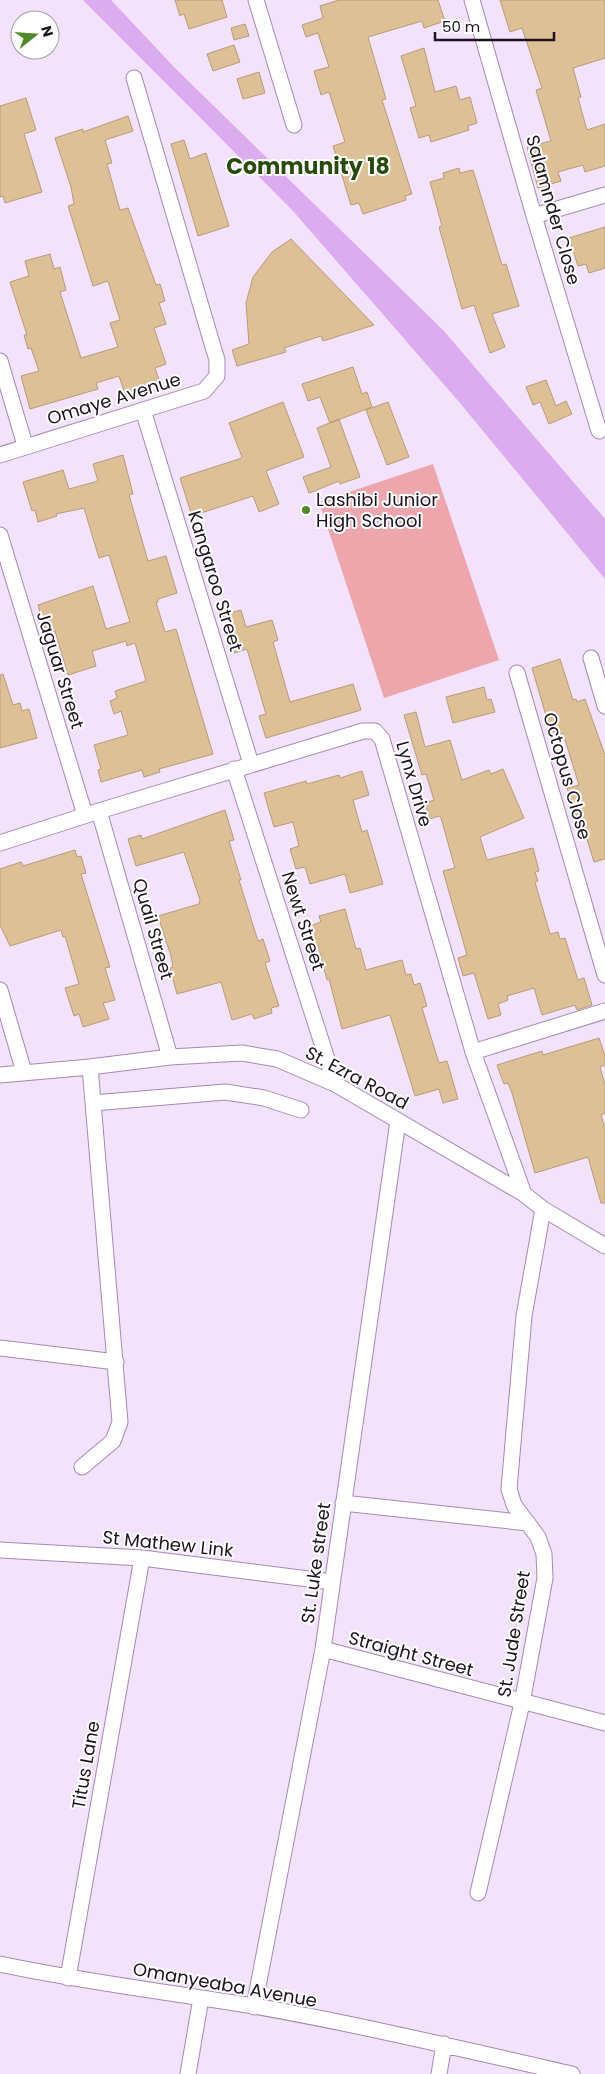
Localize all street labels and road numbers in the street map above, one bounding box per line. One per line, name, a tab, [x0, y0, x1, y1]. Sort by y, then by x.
street label: Salamnder Close	[520, 132, 587, 288]
street label: Omaye Avenue	[44, 366, 184, 431]
street label: Kangaroo Street	[182, 507, 249, 654]
street label: Jaguar Street	[31, 608, 90, 732]
street label: Octopus Close	[537, 709, 598, 842]
street label: Lynx Drive	[390, 738, 439, 830]
street label: Newt Street	[276, 868, 331, 974]
street label: Quail Street	[127, 875, 180, 982]
street label: St. Ezra Road	[301, 1040, 413, 1115]
street label: St. Luke street	[295, 1501, 336, 1625]
street label: St Mathew Link	[101, 1524, 235, 1563]
street label: St. Jude Street	[491, 1569, 536, 1699]
street label: Straight Street	[346, 1625, 476, 1682]
street label: Titus Lane	[65, 1719, 106, 1811]
street label: Omanyeaba Avenue	[131, 1956, 319, 2013]

